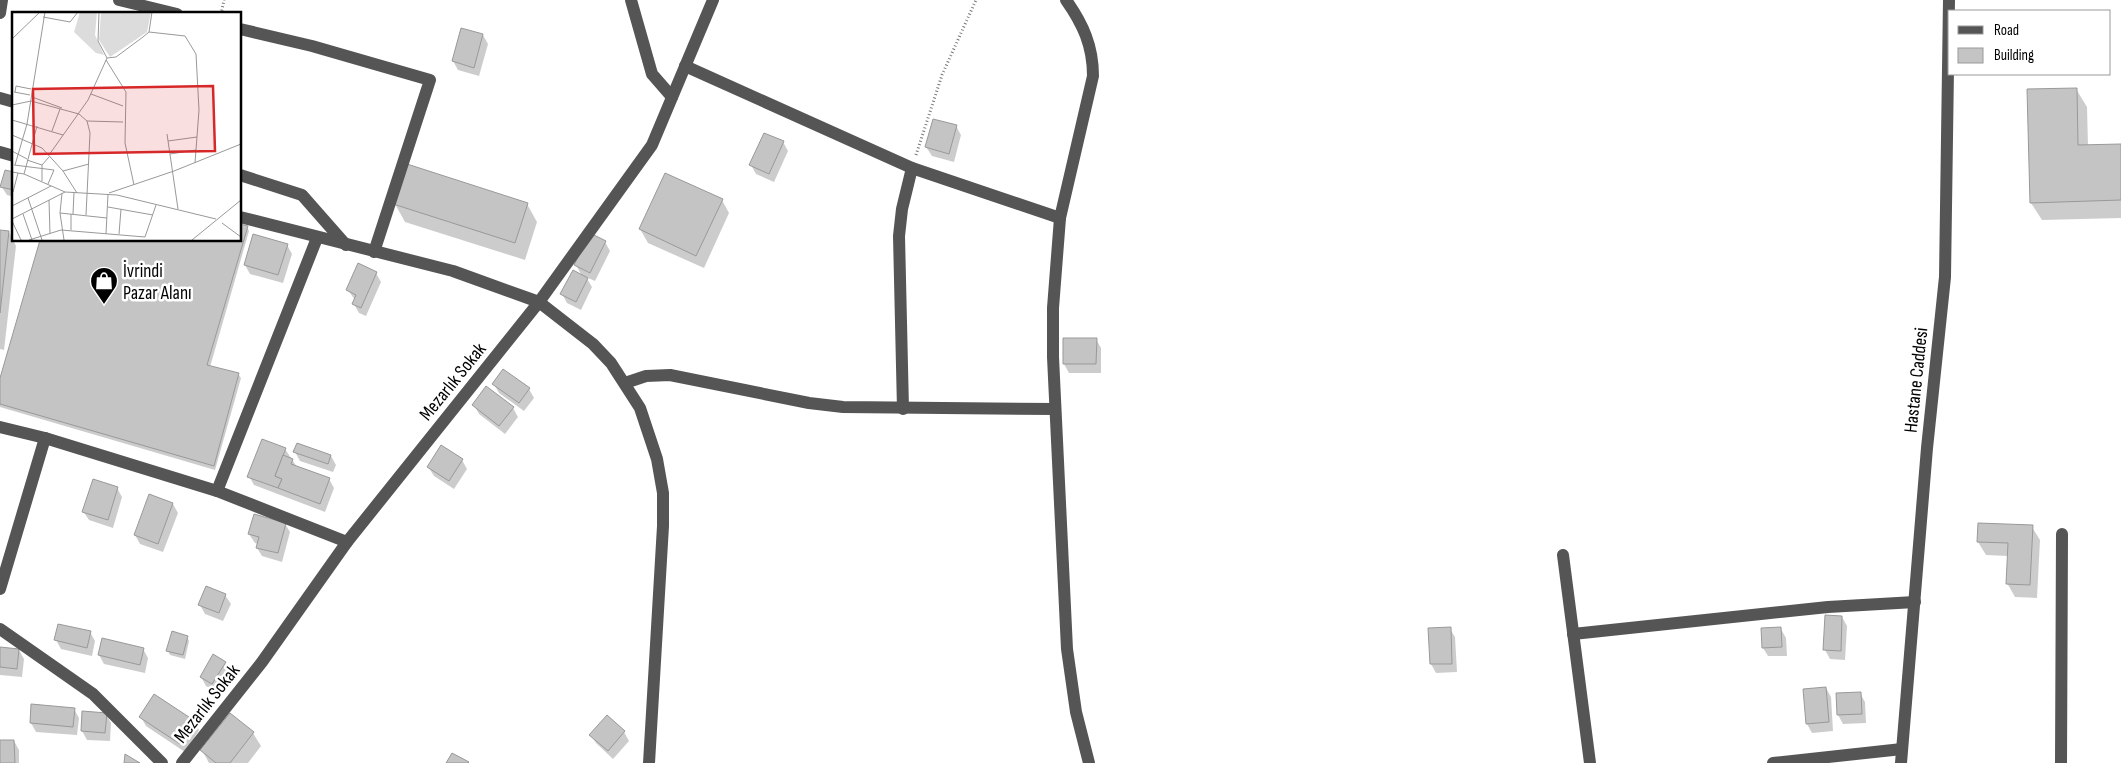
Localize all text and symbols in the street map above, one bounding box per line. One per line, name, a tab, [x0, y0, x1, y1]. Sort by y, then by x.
legend	[1948, 10, 2111, 75]
inset map	[12, 12, 241, 241]
text: Road	[1994, 21, 2019, 40]
text: Building	[1994, 46, 2034, 65]
place label: İvrindi Pazar Alanı	[123, 260, 192, 305]
shop icon: İvrindi Pazar Alanı	[89, 266, 119, 305]
street label: Hastane Caddesi	[1900, 326, 1933, 434]
street label: Mezarlık Sokak	[415, 338, 492, 426]
street label: Mezarlık Sokak	[169, 659, 246, 748]

